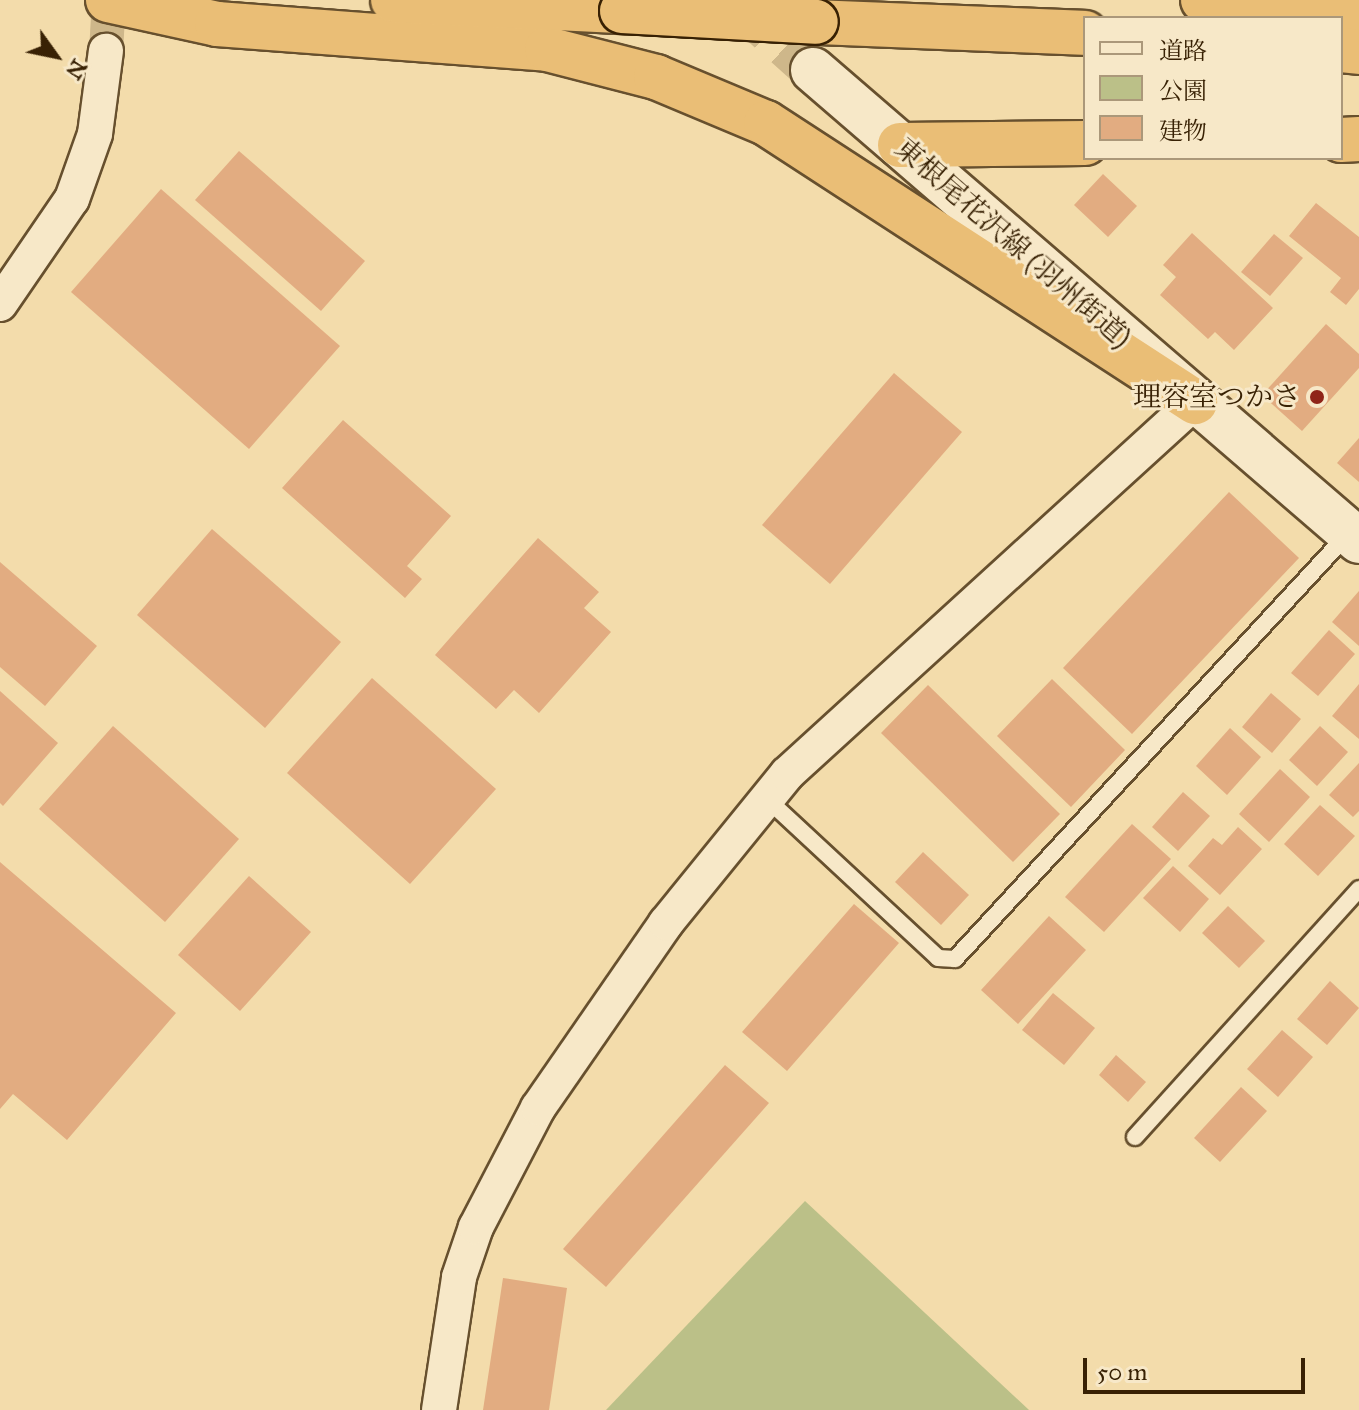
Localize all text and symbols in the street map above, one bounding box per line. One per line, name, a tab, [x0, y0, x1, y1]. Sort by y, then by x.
north arrow	[16, 16, 96, 96]
legend	[1083, 16, 1343, 160]
text: 道路	[1159, 36, 1207, 66]
text: N	[60, 54, 93, 85]
text: 公園	[1159, 76, 1207, 106]
text: 建物	[1159, 116, 1207, 146]
street label: 東根尾花沢線 (羽州街道)	[888, 131, 1138, 355]
place label: 理容室つかさ	[1133, 380, 1301, 414]
marker: 理容室つかさ	[1308, 388, 1326, 406]
scale bar	[1087, 1342, 1309, 1392]
text: 50 m	[1097, 1357, 1147, 1387]

